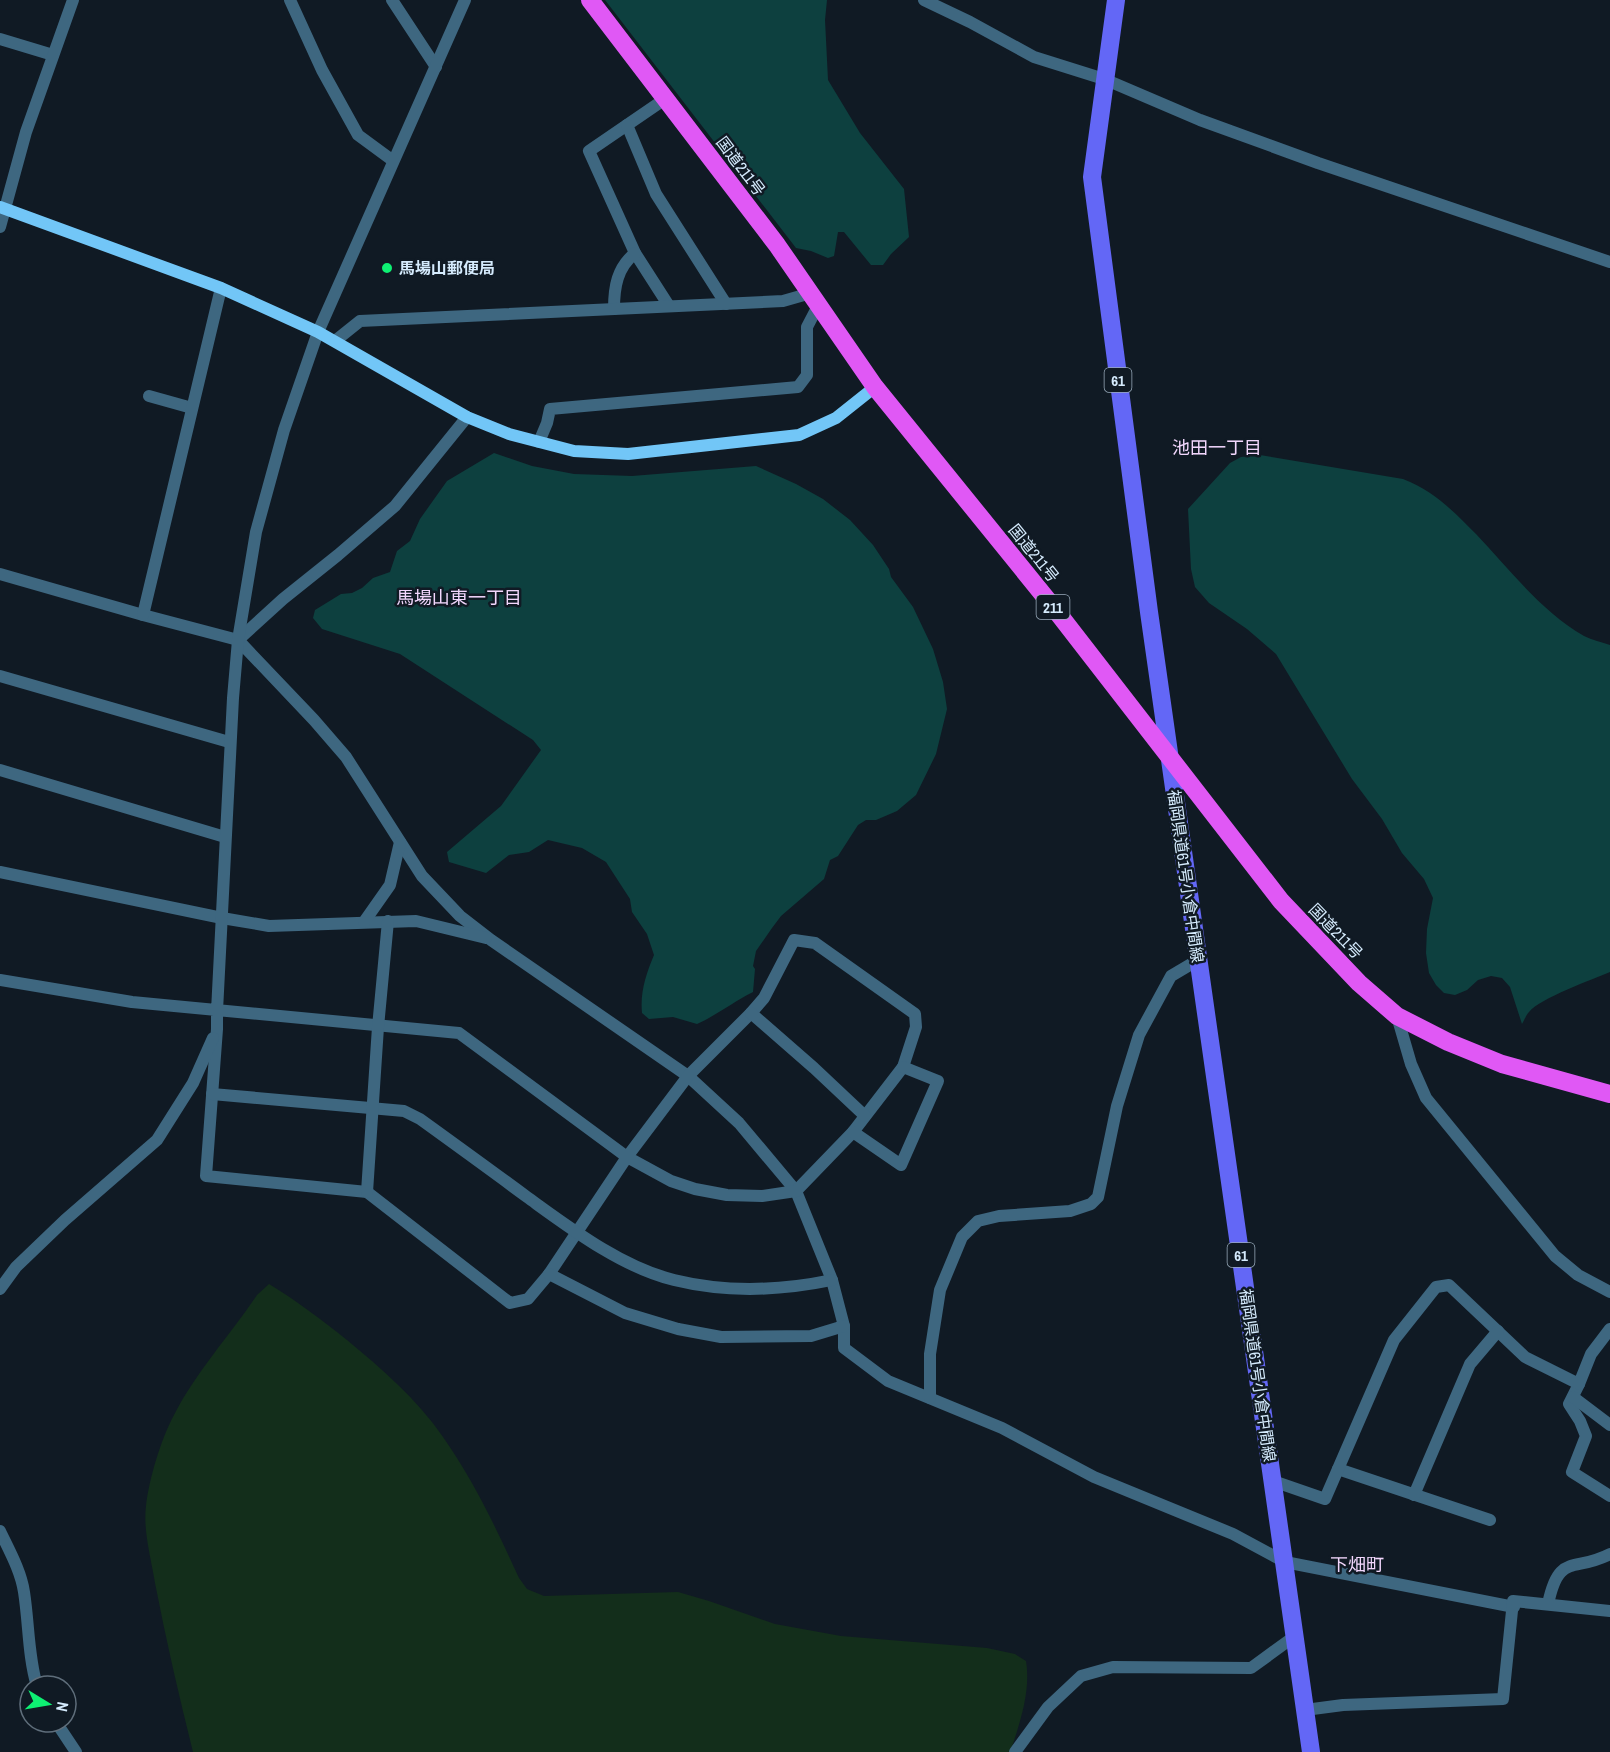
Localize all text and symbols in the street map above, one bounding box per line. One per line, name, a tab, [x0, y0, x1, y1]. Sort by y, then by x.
street label: 国道211号	[711, 132, 771, 200]
place label: 馬場山郵便局	[399, 257, 495, 279]
marker: 馬場山郵便局	[380, 261, 394, 275]
road number: 61	[1104, 368, 1132, 392]
district label: 池田一丁目	[1172, 435, 1262, 460]
street label: 国道211号	[1004, 519, 1064, 587]
district label: 馬場山東一丁目	[396, 585, 522, 610]
road number: 211	[1036, 595, 1070, 619]
street label: 福岡県道61号小倉中間線	[1163, 788, 1209, 964]
street label: 国道211号	[1304, 899, 1368, 963]
road number: 61	[1228, 1243, 1254, 1267]
street label: 福岡県道61号小倉中間線	[1235, 1287, 1281, 1463]
district label: 下畑町	[1330, 1552, 1384, 1577]
north arrow	[18, 1674, 78, 1734]
text: N	[51, 1700, 74, 1714]

